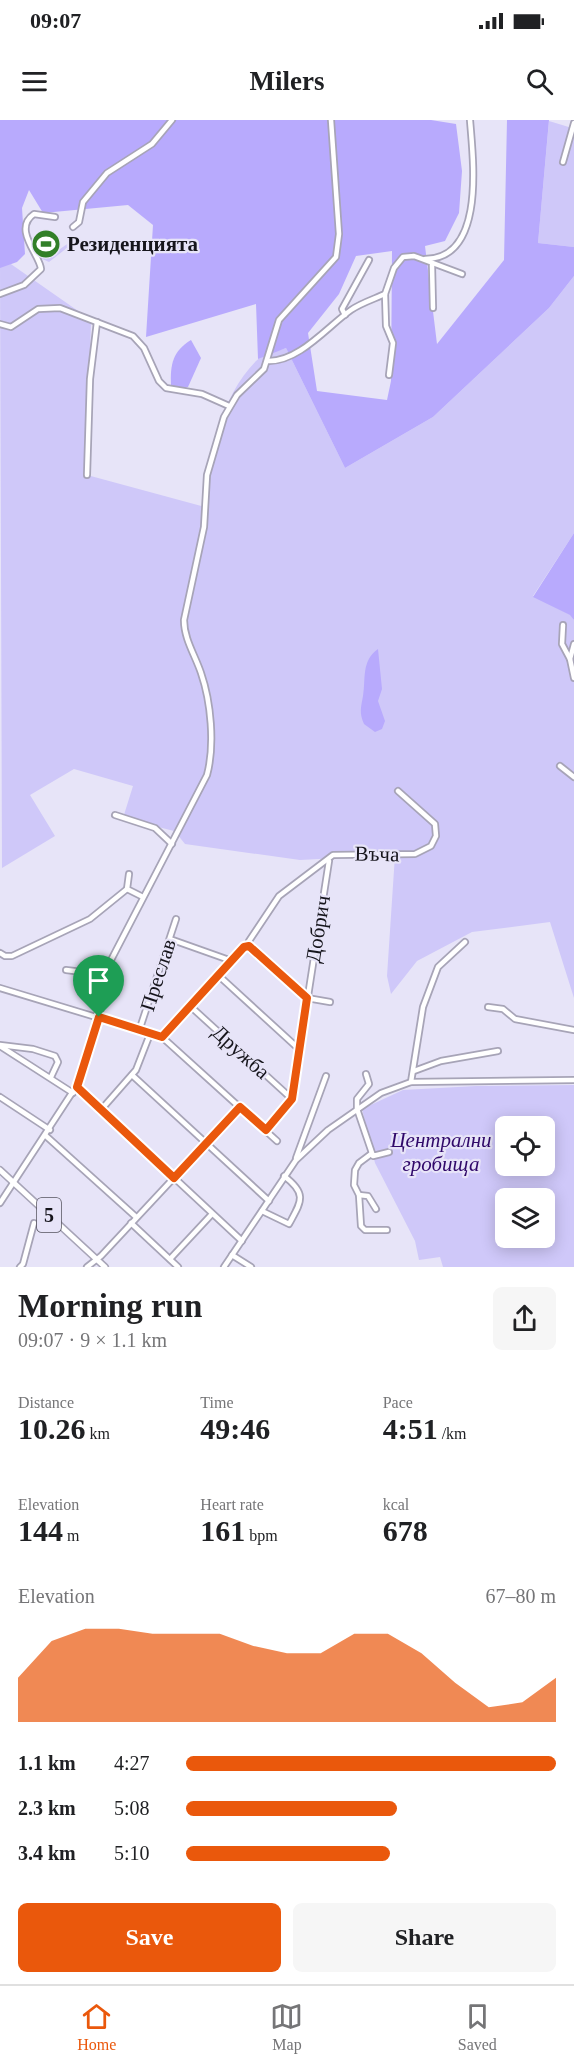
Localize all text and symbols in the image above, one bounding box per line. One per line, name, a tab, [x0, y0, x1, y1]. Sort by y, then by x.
text: 09:07	[30, 8, 81, 33]
icon: menu	[18, 65, 51, 98]
icon: search	[523, 65, 556, 98]
text: Milers	[250, 66, 324, 96]
sports icon: Резиденцията	[30, 228, 62, 260]
place label: Резиденцията	[67, 232, 199, 256]
street label: Въча	[354, 842, 400, 866]
street label: Добрич	[301, 893, 335, 964]
street label: Преслав	[135, 936, 181, 1014]
pin	[73, 955, 124, 1017]
icon: arrive	[82, 964, 115, 997]
street label: Дружба	[207, 1020, 275, 1084]
map controls	[495, 1116, 555, 1248]
button: locate	[495, 1116, 555, 1176]
park label: Централни гробища	[389, 1128, 492, 1176]
button: layers	[495, 1188, 555, 1248]
road number: 5	[37, 1198, 61, 1232]
button: share	[493, 1287, 556, 1350]
text: Morning run	[18, 1288, 202, 1324]
text: 09:07 · 9 × 1.1 km	[18, 1329, 167, 1351]
text: Distance	[18, 1394, 74, 1411]
text: Time	[200, 1394, 234, 1411]
text: Pace	[383, 1394, 413, 1411]
text: 10.26	[18, 1412, 86, 1445]
text: 49:46	[200, 1412, 270, 1445]
text: 4:51	[383, 1412, 438, 1445]
text: km	[86, 1425, 110, 1442]
text: /km	[438, 1425, 467, 1442]
text: Elevation	[18, 1496, 79, 1513]
text: Heart rate	[200, 1496, 264, 1513]
text: kcal	[383, 1496, 409, 1513]
text: 144	[18, 1514, 63, 1547]
text: 161	[200, 1514, 245, 1547]
text: 678	[383, 1514, 428, 1547]
text: m	[63, 1527, 79, 1544]
text: bpm	[245, 1527, 278, 1544]
text: Elevation	[18, 1585, 95, 1607]
text: 67–80 m	[485, 1585, 556, 1607]
text: 1.1 km	[18, 1752, 76, 1774]
text: 4:27	[114, 1752, 150, 1774]
text: 2.3 km	[18, 1797, 76, 1819]
text: 5:08	[114, 1797, 150, 1819]
text: 3.4 km	[18, 1842, 76, 1864]
text: 5:10	[114, 1842, 150, 1864]
button: Save	[18, 1903, 281, 1972]
button: Share	[293, 1903, 556, 1972]
tab: Home	[77, 2000, 116, 2054]
tab: Map	[270, 2000, 303, 2054]
tab: Saved	[458, 2000, 497, 2054]

